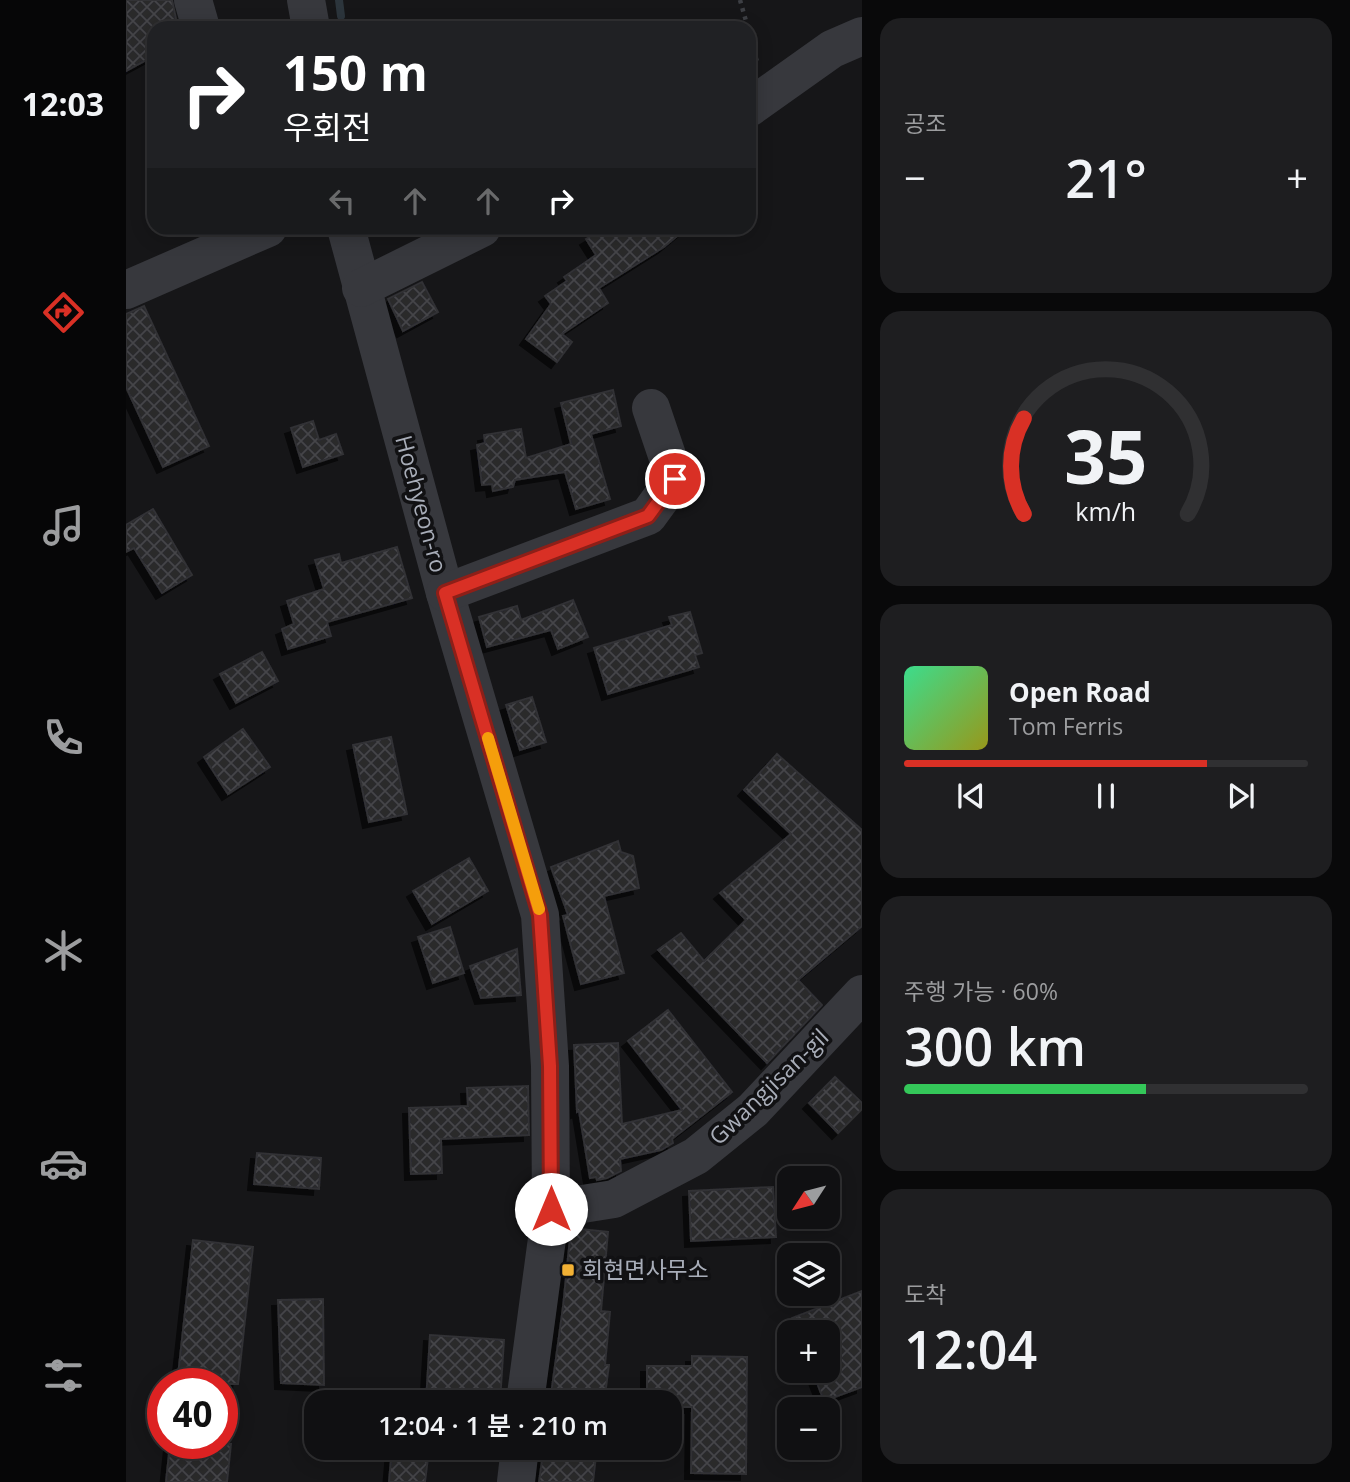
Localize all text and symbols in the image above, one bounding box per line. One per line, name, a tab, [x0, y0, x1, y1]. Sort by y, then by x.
text: 150 m	[283, 39, 428, 105]
icon: right	[168, 49, 259, 140]
text: 12:03	[22, 82, 104, 125]
text: 우회전	[283, 105, 371, 148]
text: 공조	[904, 107, 946, 139]
text: 21°	[1065, 142, 1147, 213]
text: −	[904, 151, 926, 203]
text: +	[1286, 151, 1308, 203]
icon: left	[323, 182, 361, 220]
icon: ahead	[396, 182, 434, 220]
icon: ahead	[469, 182, 507, 220]
icon: right	[542, 182, 580, 220]
icon: directions	[39, 288, 88, 337]
text: 35	[1064, 407, 1148, 506]
street label: Hoehyeon-ro	[388, 432, 456, 576]
pin	[645, 449, 705, 509]
icon: arrive	[656, 460, 694, 498]
text: km/h	[1076, 494, 1136, 528]
icon: music	[39, 501, 88, 550]
text: Open Road	[1009, 674, 1151, 710]
text: Tom Ferris	[1009, 710, 1123, 742]
icon: phone	[39, 713, 88, 762]
icon: previous	[952, 777, 990, 815]
icon: pause	[1087, 777, 1125, 815]
icon: next	[1222, 777, 1260, 815]
icon: climate	[39, 926, 88, 975]
text: 주행 가능 · 60%	[904, 975, 1058, 1007]
text: 300 km	[904, 1010, 1086, 1081]
street label: Gwangjisan-gil	[701, 1021, 835, 1152]
icon: car	[39, 1139, 88, 1188]
north arrow	[777, 1166, 840, 1228]
map controls	[777, 1166, 840, 1460]
position arrow	[514, 1172, 588, 1246]
button: layers	[777, 1243, 840, 1306]
place label: 회현면사무소	[582, 1253, 709, 1285]
marker: 회현면사무소	[560, 1262, 576, 1278]
text: 도착	[904, 1278, 946, 1310]
text: 12:04	[904, 1313, 1037, 1384]
button: +	[777, 1320, 840, 1383]
icon: filters	[39, 1351, 88, 1400]
speed limit sign: 40	[147, 1368, 238, 1459]
button: −	[777, 1397, 840, 1460]
text: 12:04 · 1 분 · 210 m	[378, 1407, 608, 1443]

